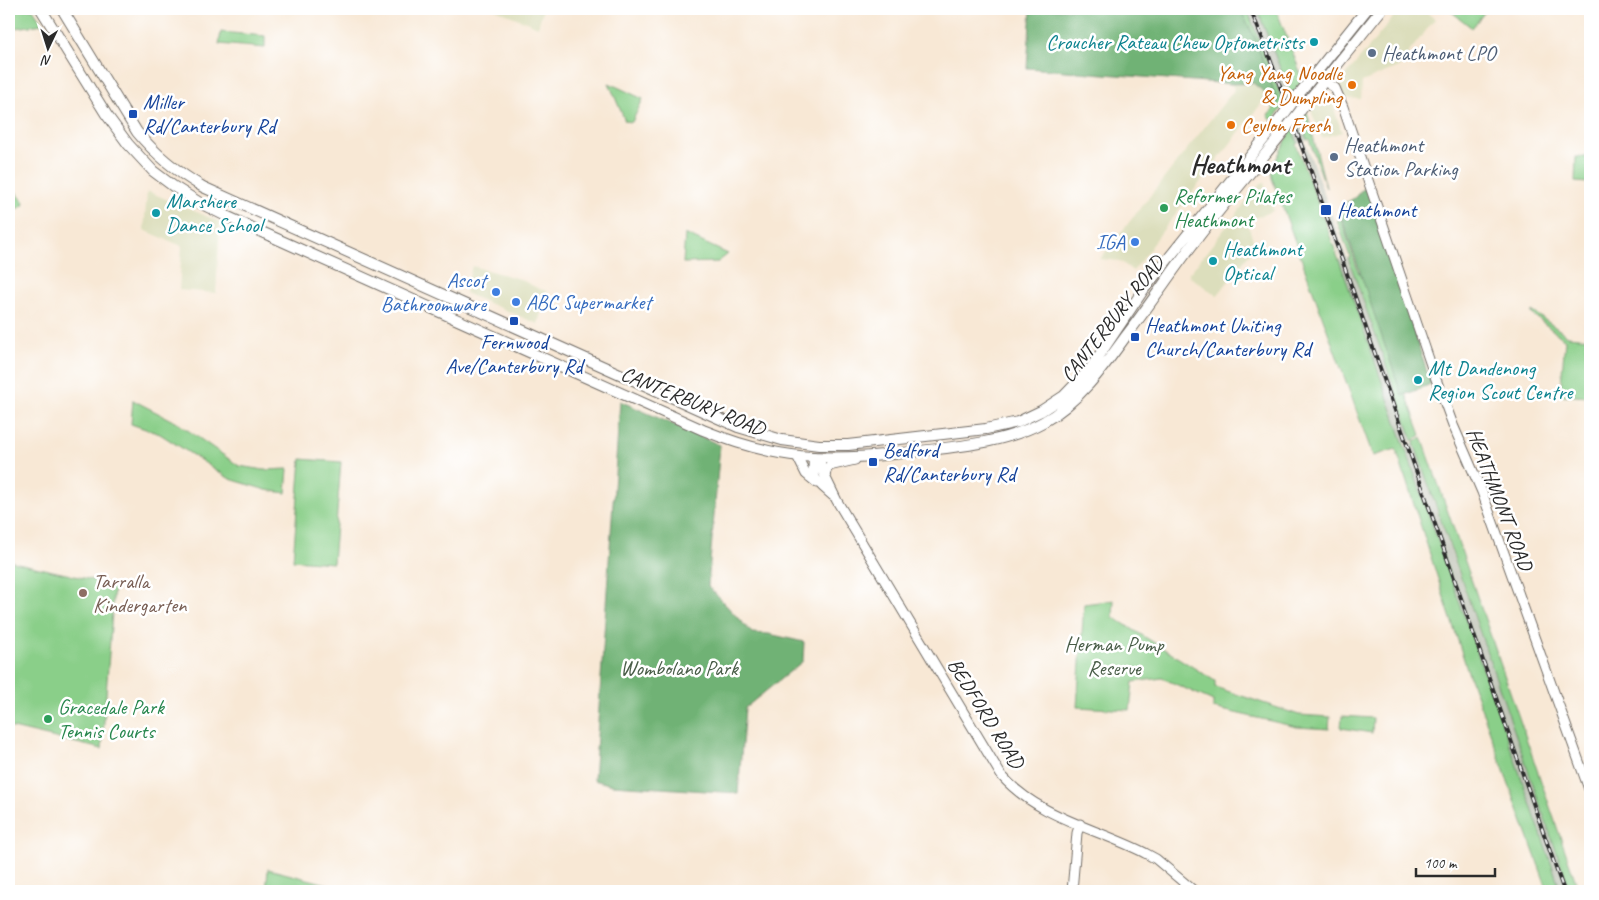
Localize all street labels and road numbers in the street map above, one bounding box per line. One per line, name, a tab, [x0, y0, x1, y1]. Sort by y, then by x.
street label: CANTERBURY ROAD	[1055, 249, 1170, 387]
street label: CANTERBURY ROAD	[617, 360, 771, 442]
street label: HEATHMONT ROAD	[1461, 424, 1540, 576]
street label: BEDFORD ROAD	[942, 653, 1031, 775]

